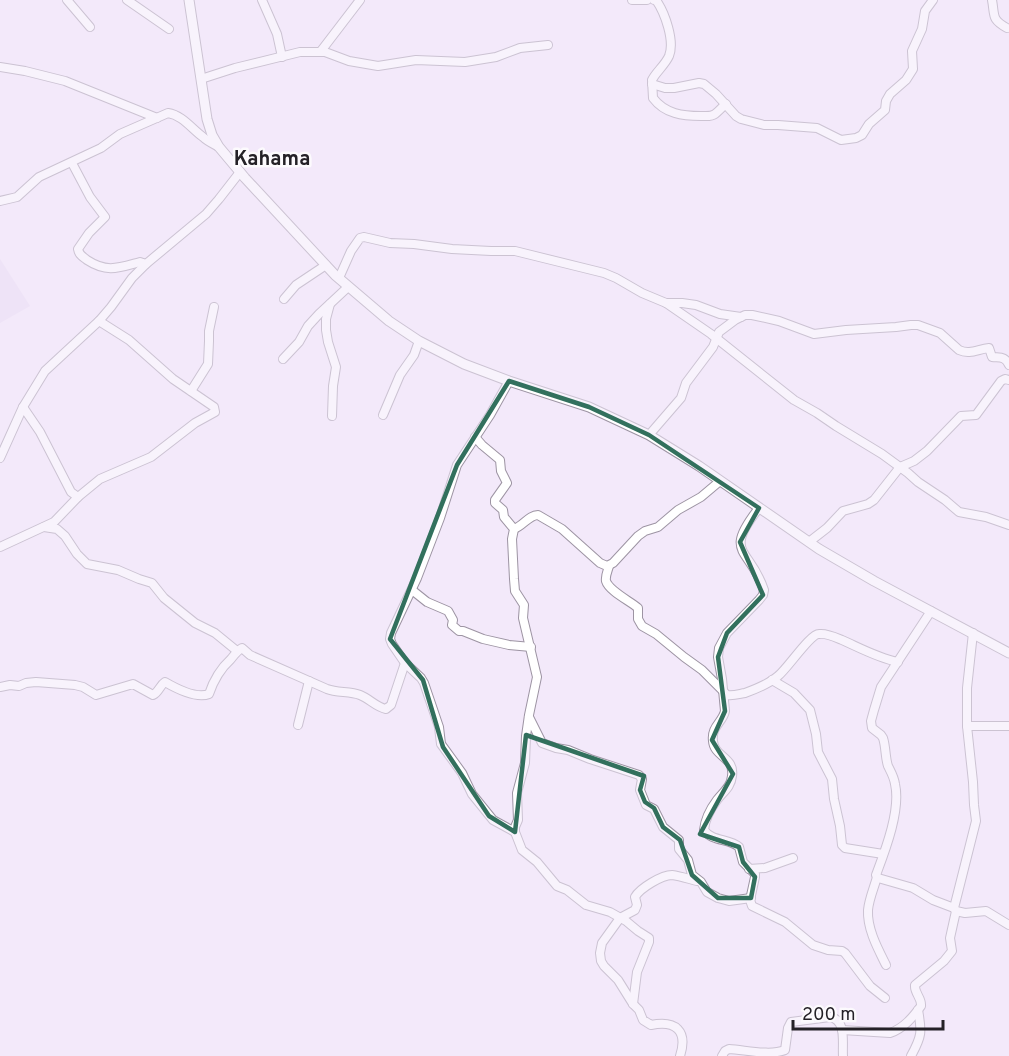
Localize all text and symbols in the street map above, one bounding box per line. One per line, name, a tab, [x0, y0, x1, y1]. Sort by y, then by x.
district label: Kahama	[234, 147, 310, 173]
scale bar	[793, 993, 943, 1031]
text: 200 m	[802, 1004, 855, 1027]

